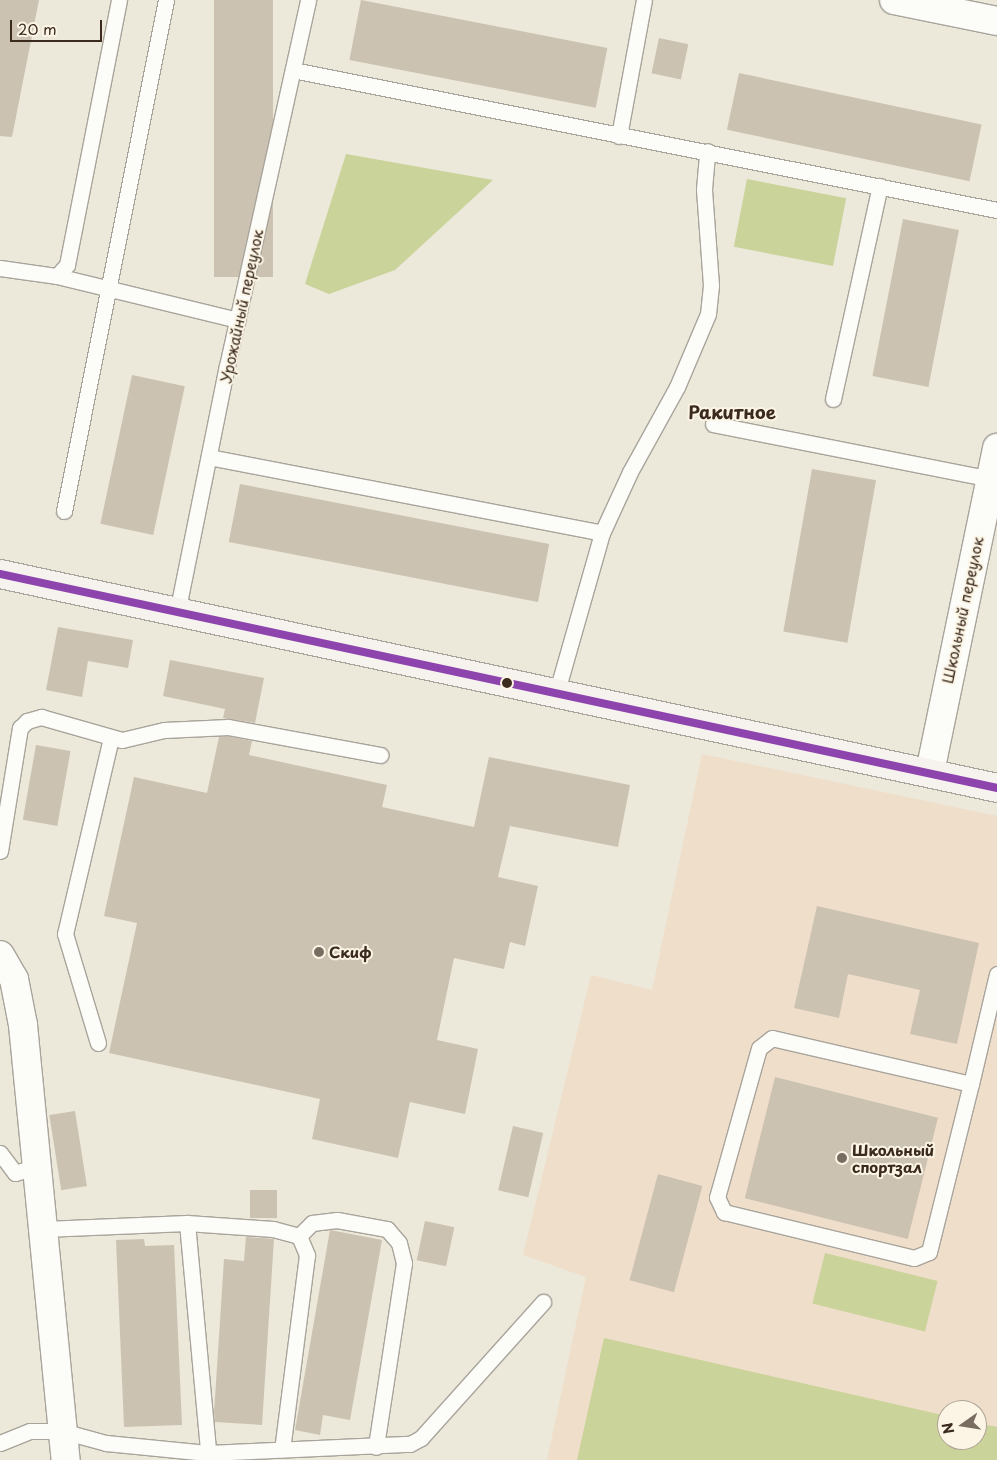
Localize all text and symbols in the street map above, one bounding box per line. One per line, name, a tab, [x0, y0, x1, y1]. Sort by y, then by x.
scale bar	[12, 10, 105, 42]
text: 20 m	[18, 17, 57, 40]
street label: Урожайный переулок	[216, 227, 266, 385]
district label: Ракитное	[688, 401, 776, 423]
street label: Школьный переулок	[938, 535, 986, 685]
unlabelled marker	[502, 678, 512, 688]
place label: Скиф	[329, 943, 371, 961]
marker: Скиф	[313, 946, 325, 958]
place label: Школьный спортзал	[852, 1140, 934, 1175]
marker: Школьный спортзал	[836, 1152, 848, 1164]
north arrow	[937, 1400, 987, 1450]
text: N	[936, 1420, 959, 1436]

